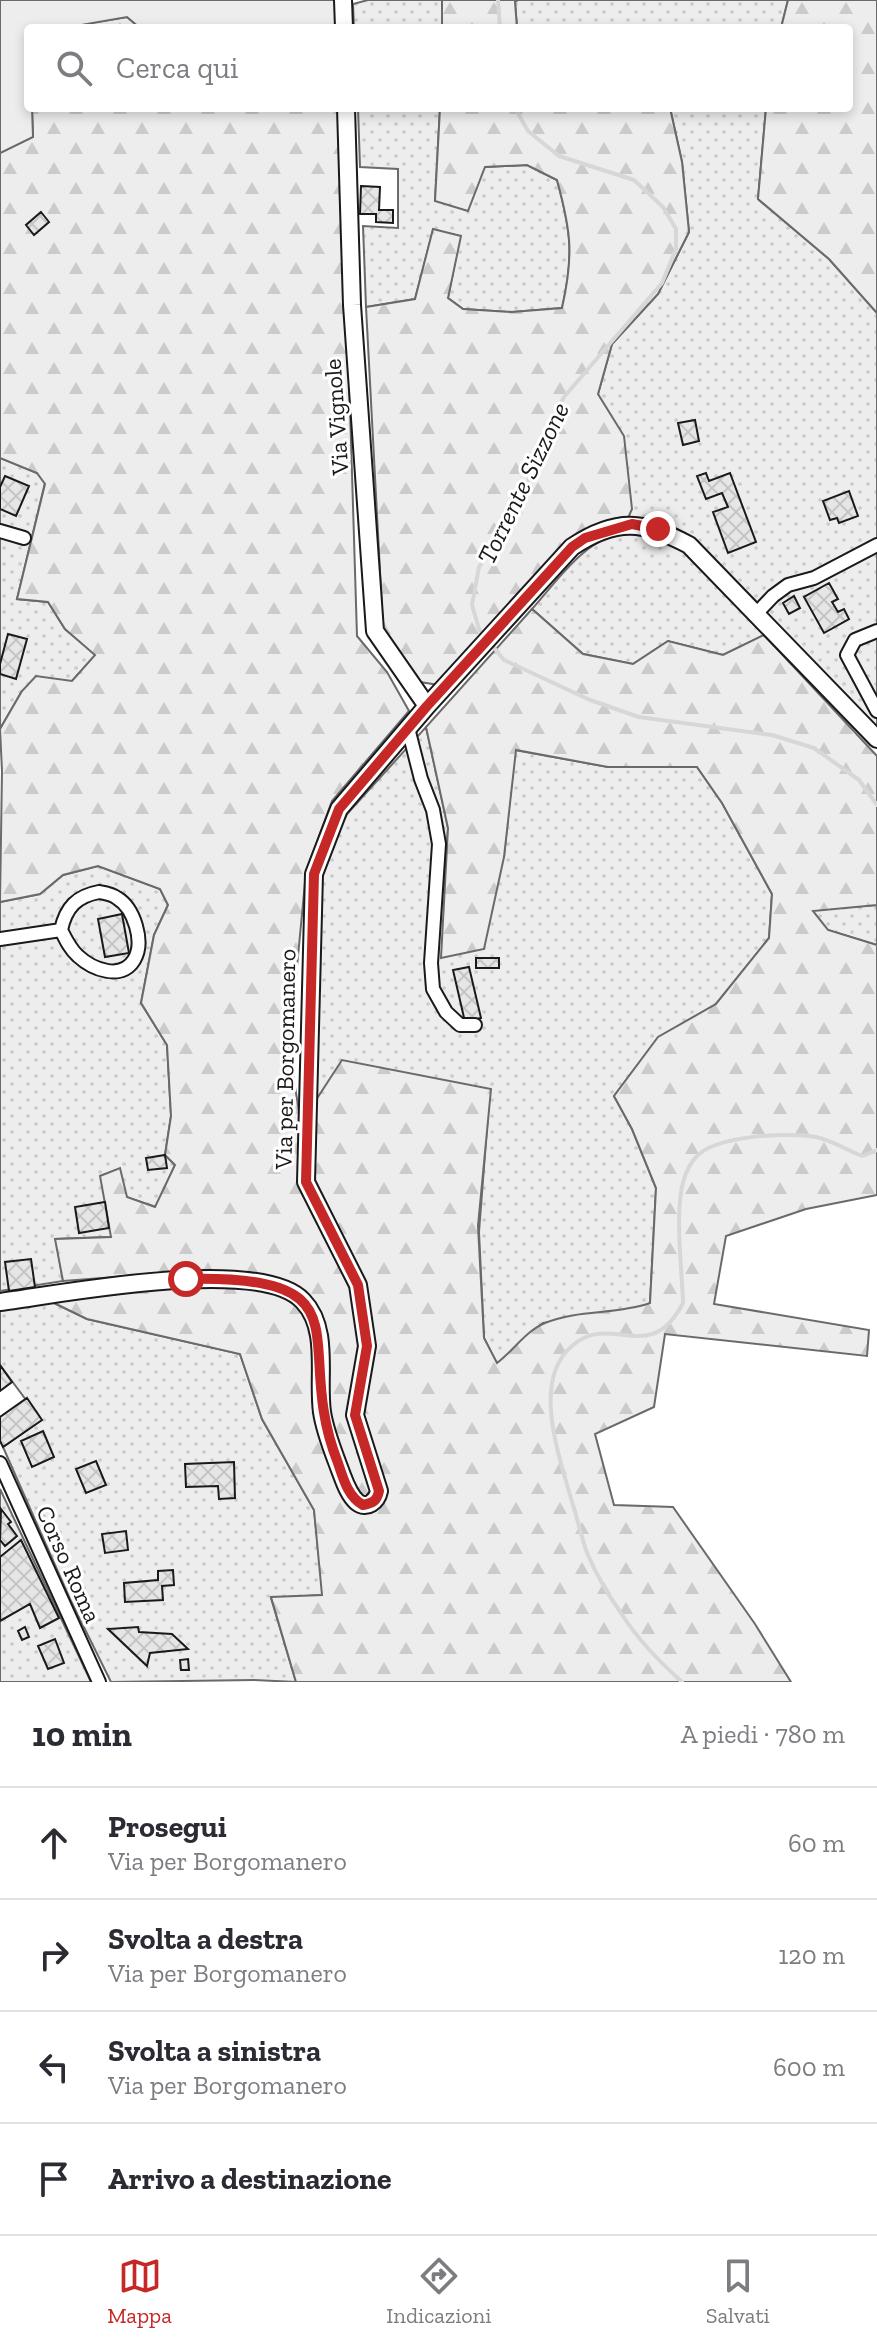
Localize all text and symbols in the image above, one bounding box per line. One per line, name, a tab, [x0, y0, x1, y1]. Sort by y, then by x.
search box	[24, 24, 853, 112]
icon: search	[52, 46, 96, 90]
text: Cerca qui	[116, 50, 239, 86]
street label: Via Vignole	[317, 358, 355, 477]
water label: Torrente Sizzone	[470, 397, 576, 569]
route end	[640, 511, 676, 547]
street label: Via per Borgomanero	[269, 948, 301, 1171]
route start	[168, 1261, 204, 1297]
street label: Corso Roma	[30, 1501, 108, 1628]
text: 10 min	[32, 1714, 132, 1755]
text: A piedi · 780 m	[681, 1718, 845, 1750]
text: Prosegui	[108, 1809, 227, 1845]
icon: ahead	[32, 1821, 76, 1865]
text: 60 m	[788, 1827, 845, 1859]
text: Via per Borgomanero	[108, 1845, 347, 1877]
text: Svolta a destra	[108, 1921, 303, 1957]
icon: right	[32, 1933, 76, 1977]
text: 120 m	[778, 1939, 845, 1971]
text: Via per Borgomanero	[108, 1957, 347, 1989]
text: Svolta a sinistra	[108, 2033, 321, 2069]
icon: left	[32, 2045, 76, 2089]
text: 600 m	[773, 2051, 845, 2083]
text: Via per Borgomanero	[108, 2069, 347, 2101]
icon: arrive	[32, 2157, 76, 2201]
text: Arrivo a destinazione	[108, 2161, 392, 2197]
tab: Mappa	[107, 2254, 172, 2329]
tab: Indicazioni	[386, 2254, 491, 2329]
tab: Salvati	[706, 2254, 770, 2329]

